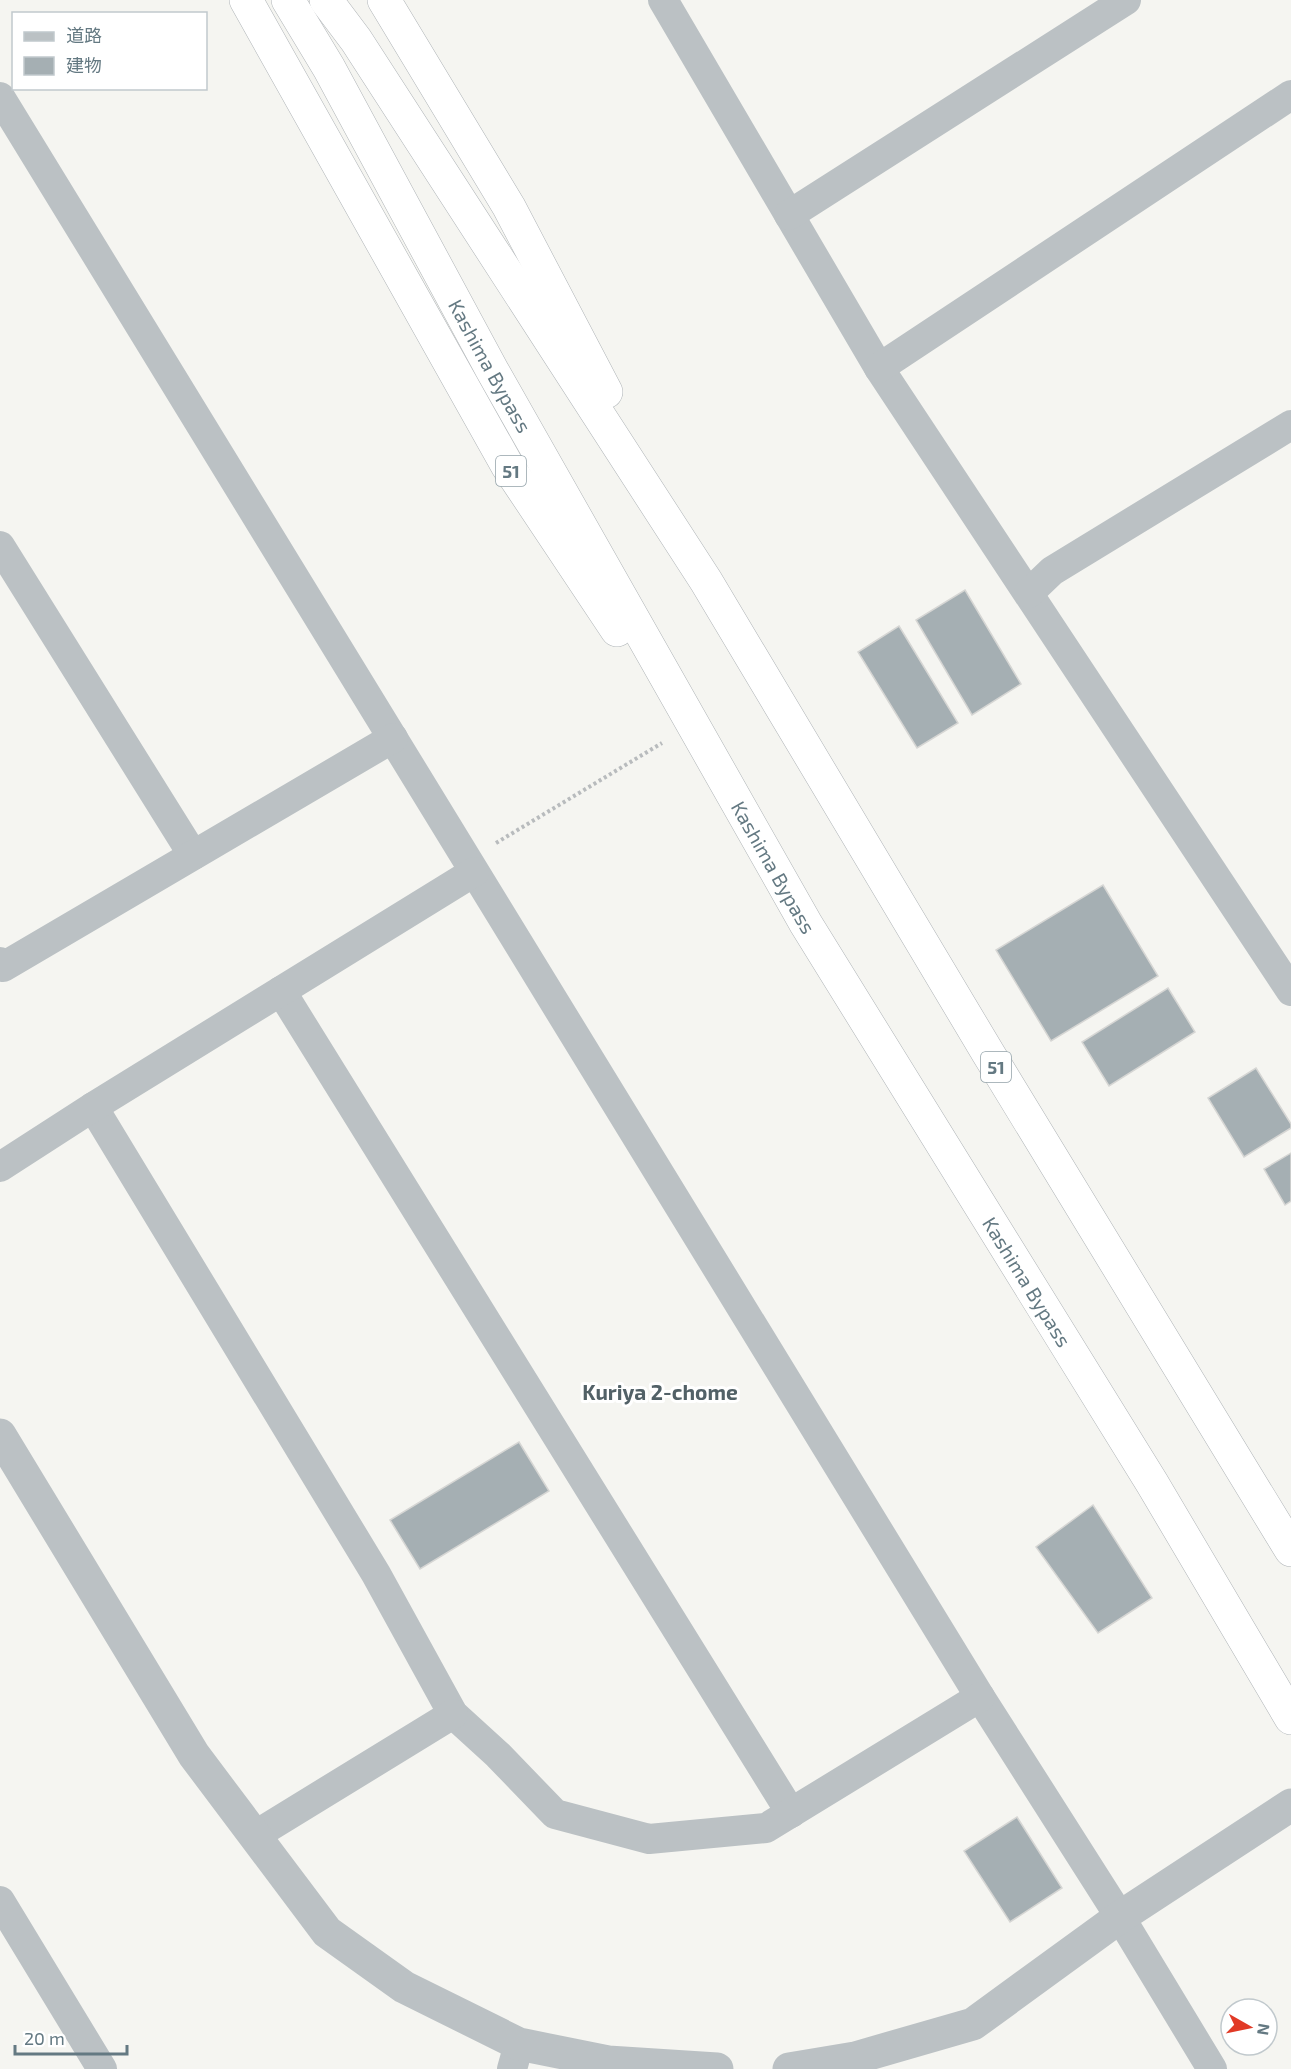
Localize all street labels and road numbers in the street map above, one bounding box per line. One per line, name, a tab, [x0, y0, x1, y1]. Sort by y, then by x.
street label: Kashima Bypass	[444, 295, 537, 437]
road number: 51	[496, 456, 526, 486]
street label: Kashima Bypass	[727, 797, 821, 938]
road number: 51	[981, 1052, 1011, 1082]
street label: Kashima Bypass	[978, 1212, 1077, 1351]

